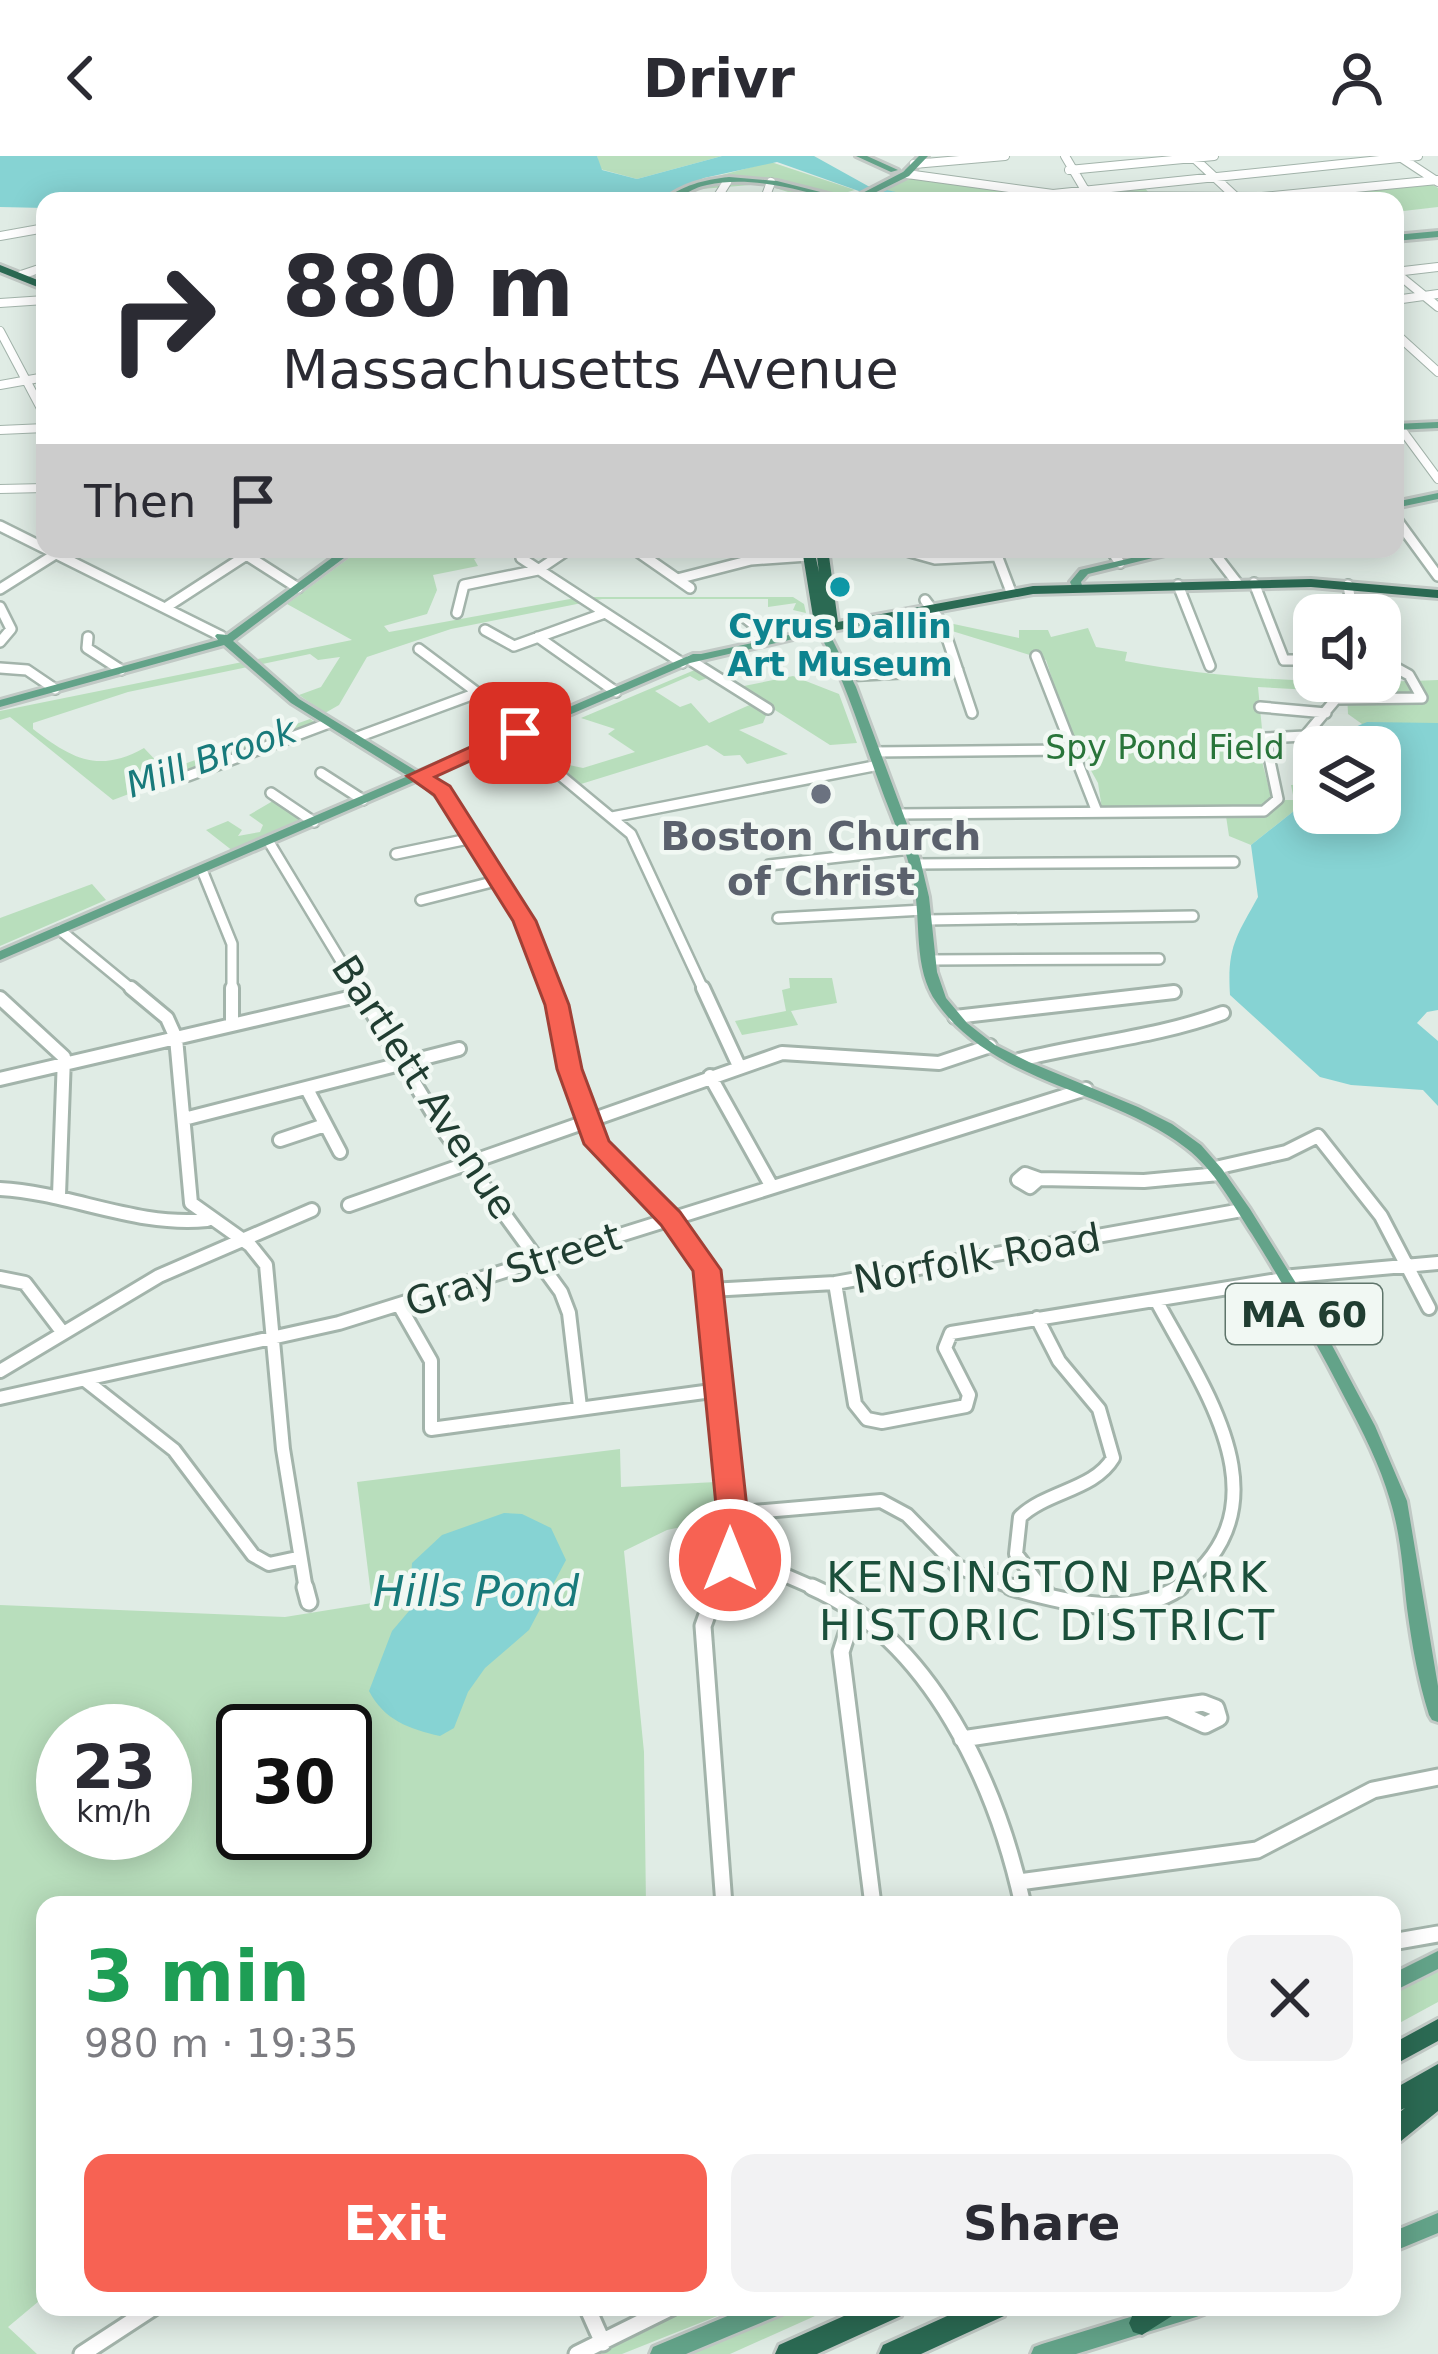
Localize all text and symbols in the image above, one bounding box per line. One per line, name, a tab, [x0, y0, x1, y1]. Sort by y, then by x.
icon: back	[48, 45, 114, 111]
icon: person	[1324, 45, 1390, 111]
text: Drivr	[643, 47, 795, 110]
text: 880 m	[282, 238, 574, 336]
icon: right	[84, 240, 240, 396]
text: Massachusetts Avenue	[282, 338, 899, 401]
icon: arrive	[220, 468, 286, 534]
text: Then	[84, 475, 196, 528]
marker: Cyrus Dallin Art Museum	[827, 574, 853, 600]
map controls	[1293, 594, 1401, 834]
button: sound	[1293, 594, 1401, 702]
place label: Cyrus Dallin Art Museum	[727, 607, 953, 684]
pin	[469, 682, 571, 784]
icon: arrive	[487, 700, 553, 766]
water label: Mill Brook	[121, 709, 304, 806]
button: layers	[1293, 726, 1401, 834]
park label: Spy Pond Field	[1045, 728, 1285, 767]
marker: Boston Church of Christ	[808, 781, 834, 807]
place label: Boston Church of Christ	[661, 814, 981, 904]
street label: Bartlett Avenue	[323, 947, 526, 1227]
street label: Gray Street	[400, 1213, 627, 1326]
street label: Norfolk Road	[850, 1215, 1104, 1302]
road number: MA 60	[1226, 1284, 1382, 1344]
position arrow	[667, 1497, 793, 1623]
district label: KENSINGTON PARK HISTORIC DISTRICT	[819, 1553, 1277, 1650]
water label: Hills Pond	[373, 1567, 579, 1616]
speed limit sign: 30	[216, 1704, 372, 1860]
text: 23	[72, 1732, 156, 1802]
text: km/h	[76, 1794, 152, 1829]
text: 3 min	[84, 1934, 310, 2018]
button: close	[1227, 1935, 1353, 2061]
text: 980 m · 19:35	[84, 2021, 358, 2066]
button: Exit	[84, 2154, 707, 2292]
button: Share	[731, 2154, 1353, 2292]

